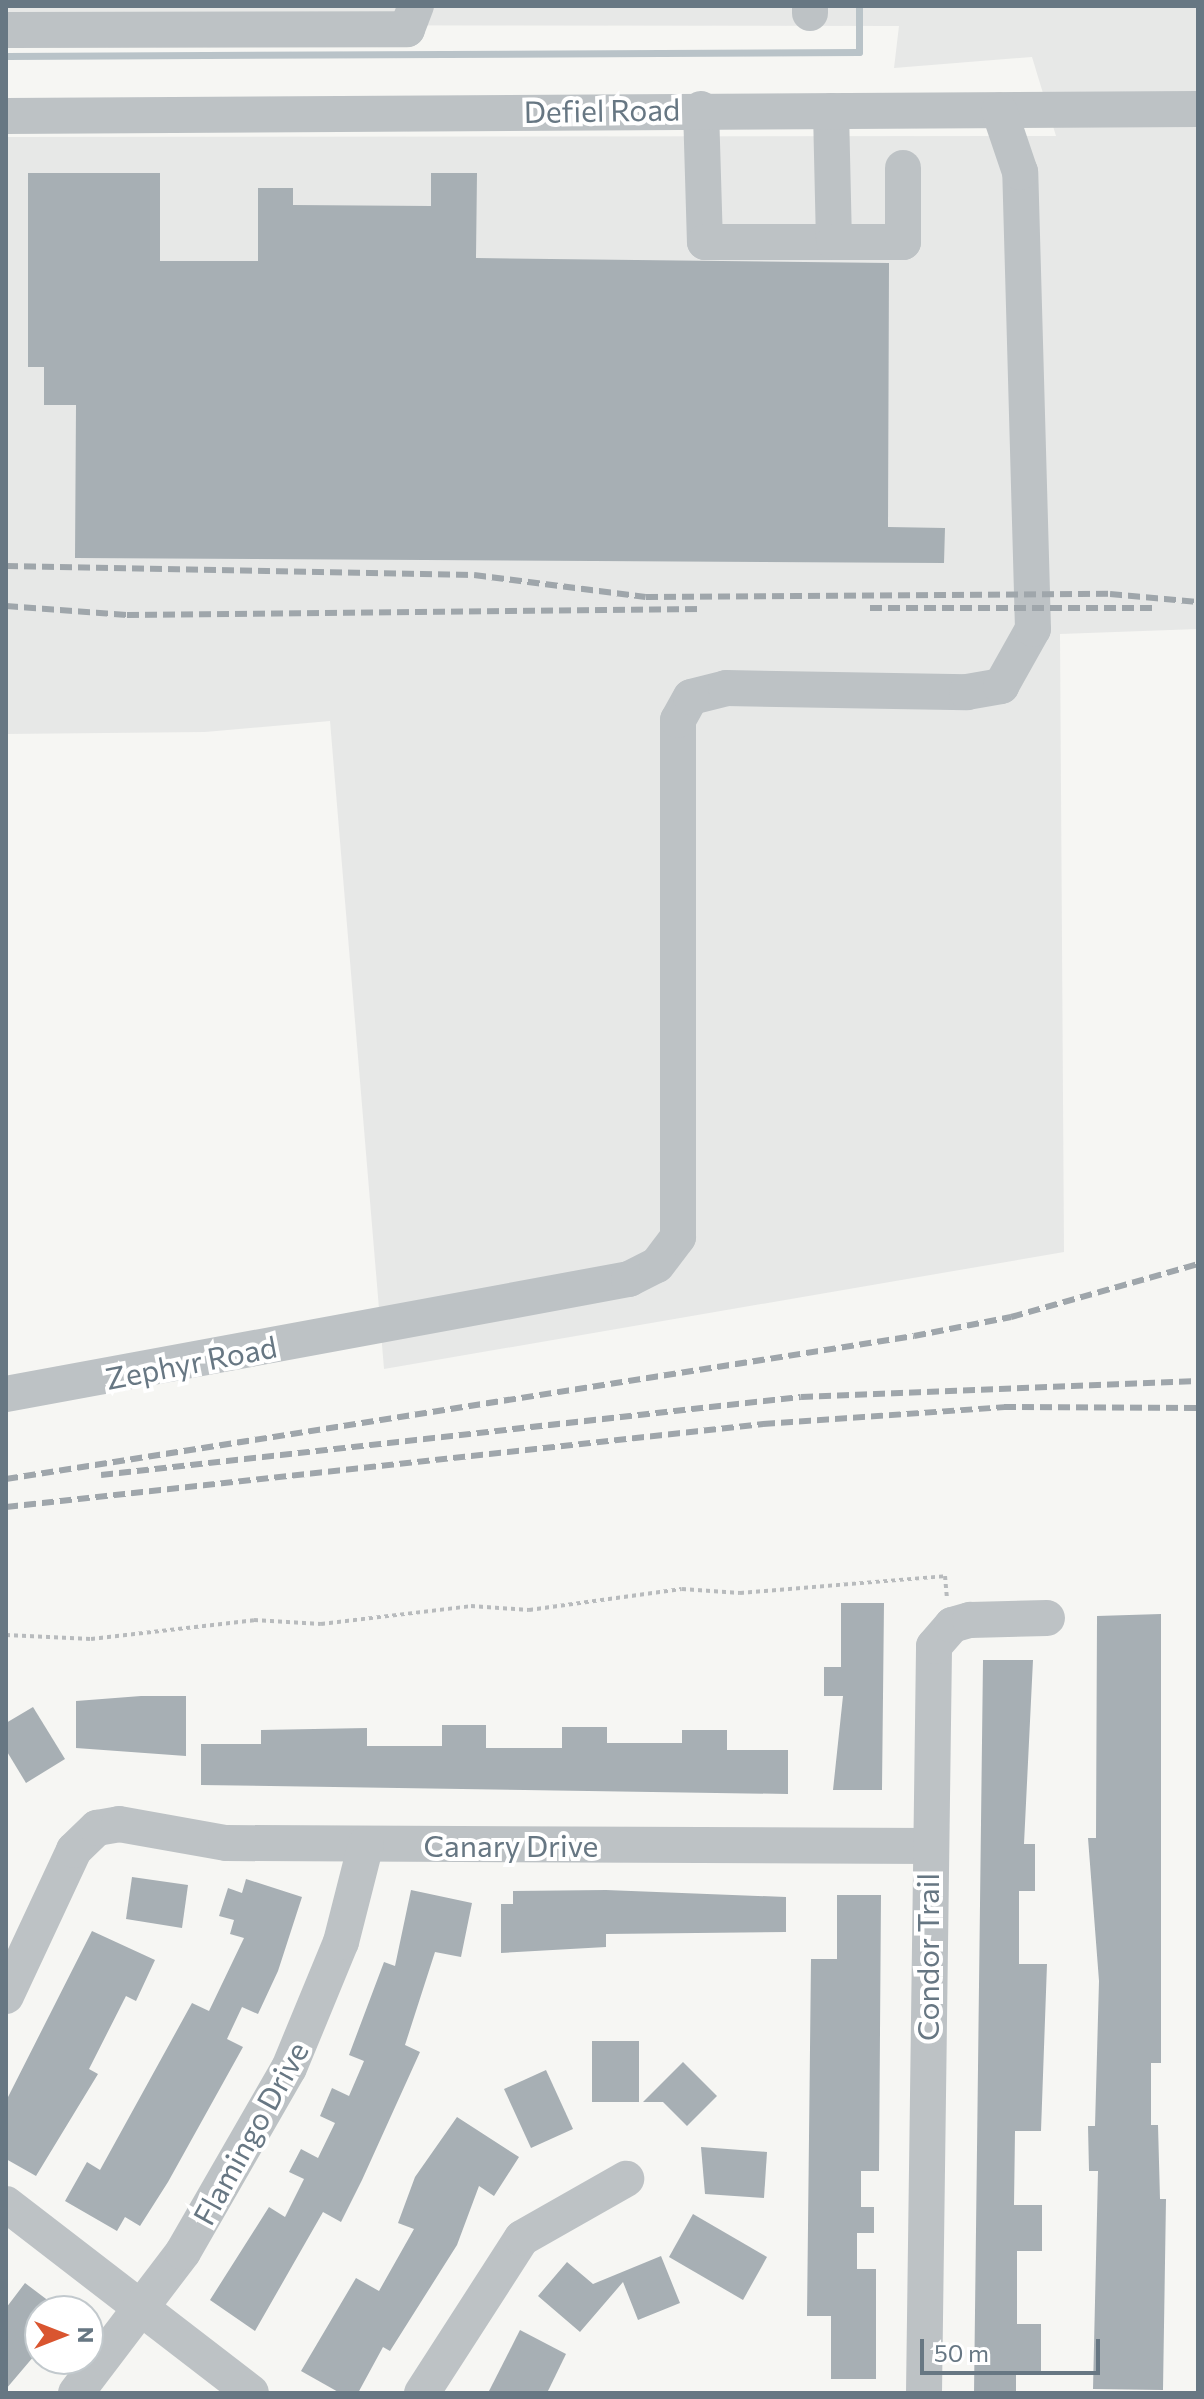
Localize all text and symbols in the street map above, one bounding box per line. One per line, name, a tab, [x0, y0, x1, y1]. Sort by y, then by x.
street label: Defiel Road	[523, 91, 681, 129]
street label: Zephyr Road	[102, 1328, 280, 1396]
street label: Canary Drive	[424, 1827, 598, 1863]
street label: Condor Trail	[909, 1873, 945, 2041]
street label: Flamingo Drive	[185, 2035, 315, 2231]
north arrow	[24, 2295, 104, 2375]
scale bar	[924, 2323, 1104, 2373]
text: N	[73, 2327, 100, 2343]
text: 50 m	[934, 2338, 989, 2367]

